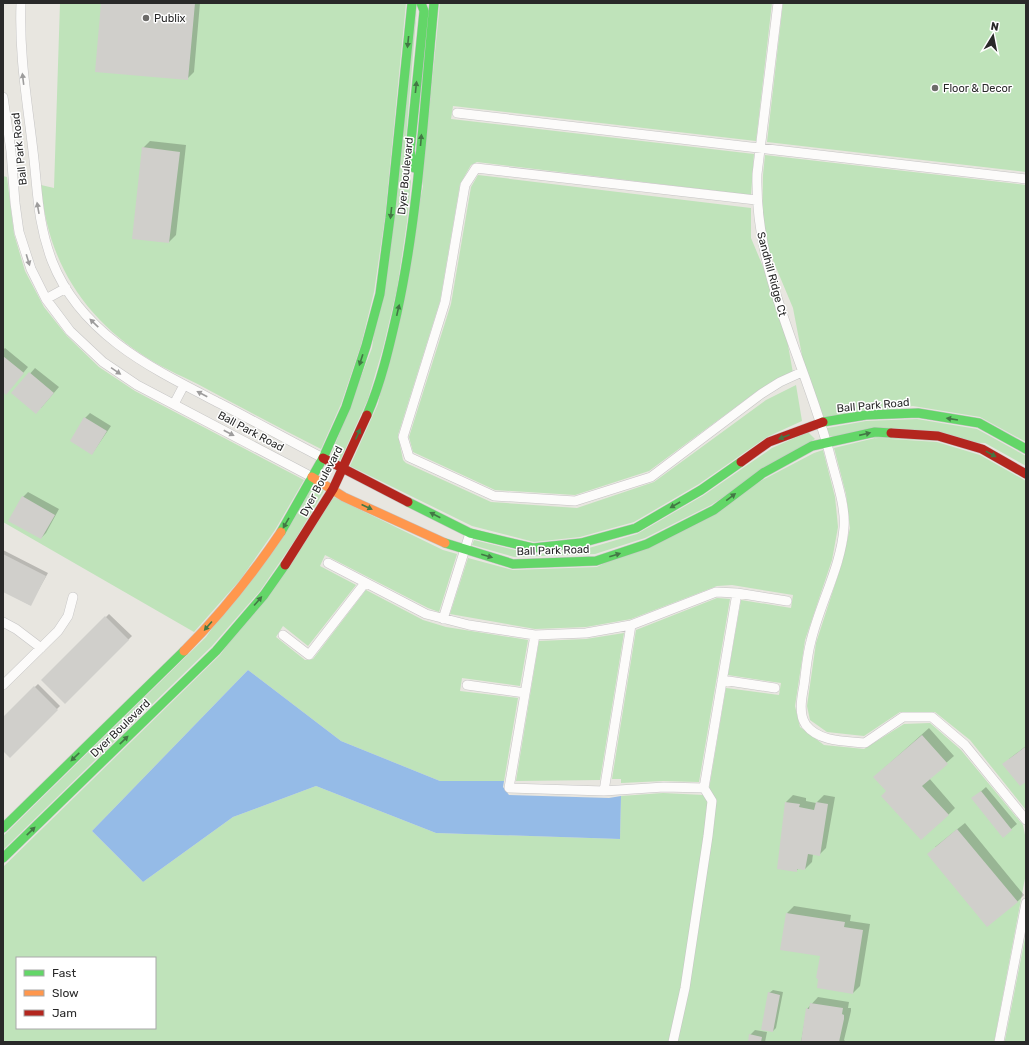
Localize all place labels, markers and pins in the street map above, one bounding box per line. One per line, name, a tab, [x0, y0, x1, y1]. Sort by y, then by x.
place label: Publix	[154, 12, 186, 25]
marker: Publix	[141, 13, 151, 23]
place label: Floor & Decor	[943, 82, 1013, 95]
marker: Floor & Decor	[930, 83, 940, 93]

